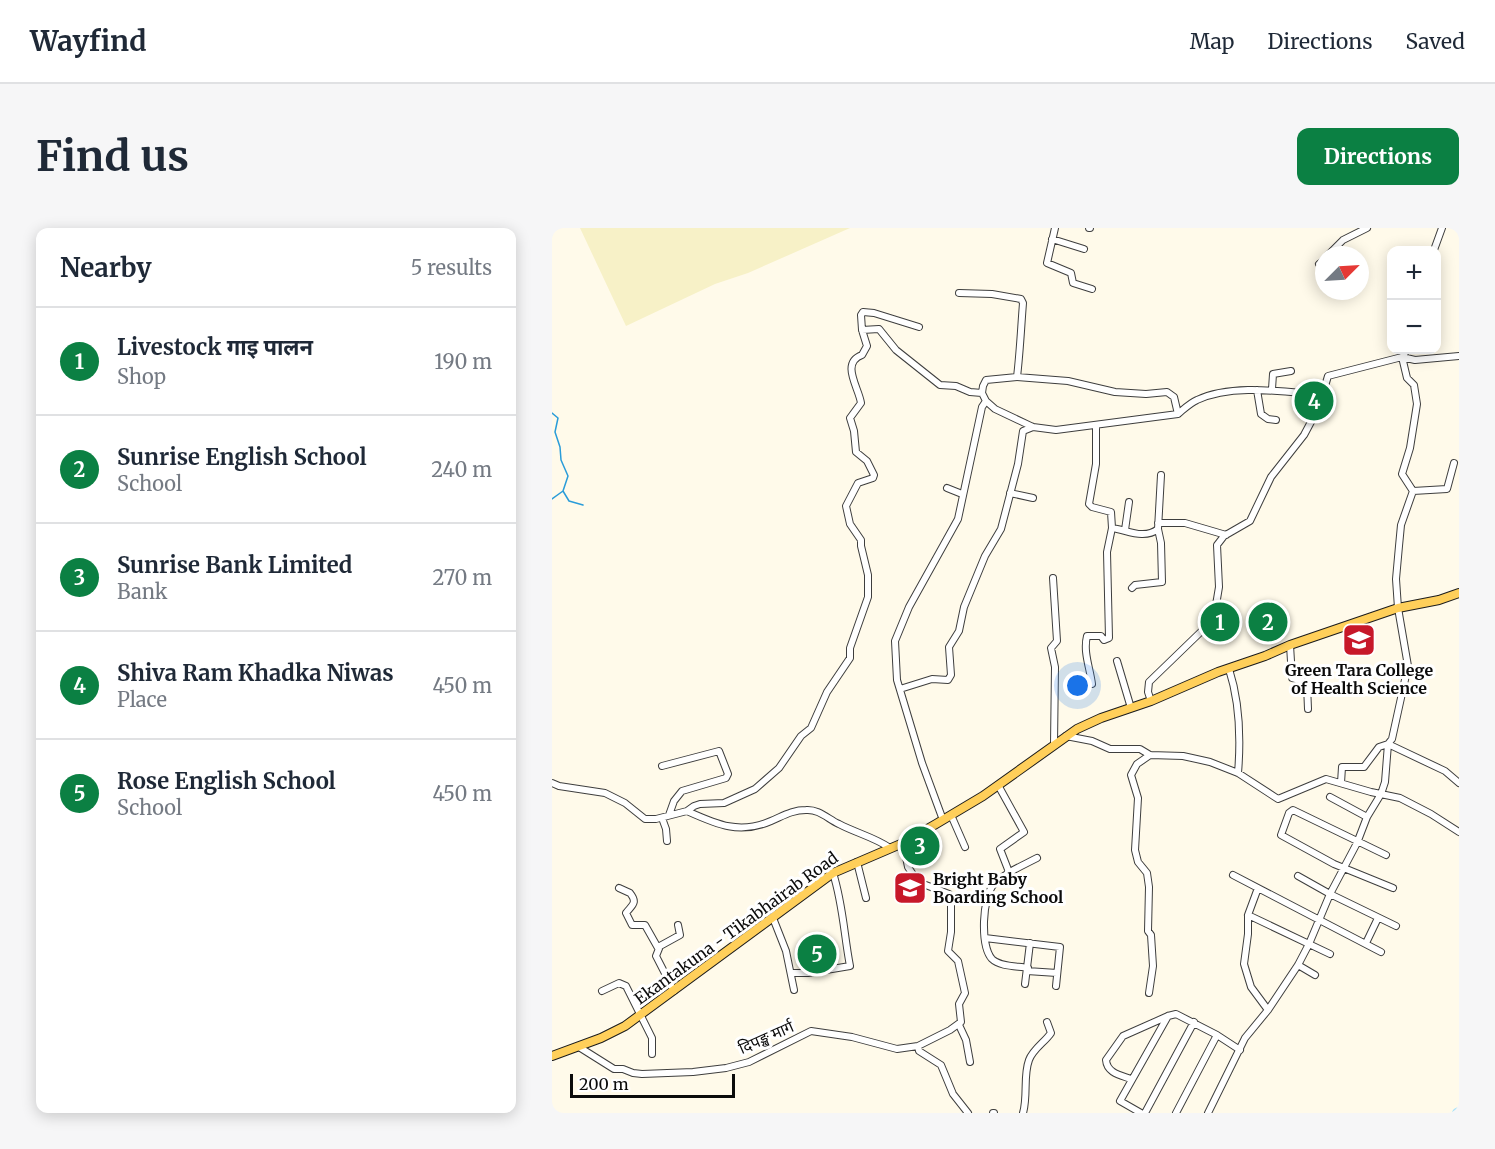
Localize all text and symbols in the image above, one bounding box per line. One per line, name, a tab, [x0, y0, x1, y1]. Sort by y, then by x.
text: Wayfind	[30, 23, 146, 59]
text: Map	[1190, 28, 1234, 55]
text: Directions	[1267, 28, 1372, 55]
text: Saved	[1405, 28, 1465, 55]
button: Directions	[1297, 128, 1459, 185]
text: Find us	[36, 130, 189, 182]
north arrow	[1315, 246, 1369, 300]
map controls	[1387, 246, 1441, 354]
button: +	[1387, 246, 1441, 300]
text: Nearby	[60, 251, 152, 284]
text: 5 results	[411, 255, 492, 280]
button: −	[1387, 300, 1441, 354]
text: Livestock गाइ पालन	[117, 333, 313, 361]
text: 1	[75, 349, 84, 374]
text: 190 m	[434, 349, 492, 374]
text: Shop	[117, 364, 166, 389]
pin: 4	[1294, 378, 1334, 423]
text: Sunrise English School	[117, 443, 367, 471]
text: 2	[74, 457, 85, 482]
text: 240 m	[431, 457, 492, 482]
text: School	[117, 471, 182, 496]
text: Sunrise Bank Limited	[117, 551, 352, 579]
text: 3	[74, 565, 85, 590]
text: 270 m	[432, 565, 492, 590]
text: Bank	[117, 579, 168, 604]
pin: 1	[1200, 600, 1240, 644]
pin: 2	[1248, 600, 1288, 644]
school or university icon: Green Tara College of Health Science	[1341, 622, 1377, 658]
text: Shiva Ram Khadka Niwas	[117, 659, 394, 687]
place label: Green Tara College of Health Science	[1285, 660, 1433, 698]
your location	[1063, 671, 1092, 700]
text: 4	[73, 673, 86, 698]
text: 450 m	[433, 673, 492, 698]
text: Place	[117, 687, 167, 712]
text: Rose English School	[117, 767, 336, 795]
text: 5	[74, 781, 85, 806]
text: 450 m	[433, 781, 492, 806]
text: School	[117, 795, 182, 820]
pin: 3	[900, 824, 940, 868]
street label: Ekantakuna - Tikabhairab Road	[630, 847, 842, 1009]
place label: Bright Baby Boarding School	[933, 869, 1063, 907]
school or university icon: Bright Baby Boarding School	[892, 870, 928, 906]
pin: 5	[798, 932, 836, 976]
street label: दिपङ्ख मार्ग	[735, 1016, 798, 1058]
scale bar	[570, 1071, 735, 1098]
text: 200 m	[579, 1074, 629, 1094]

